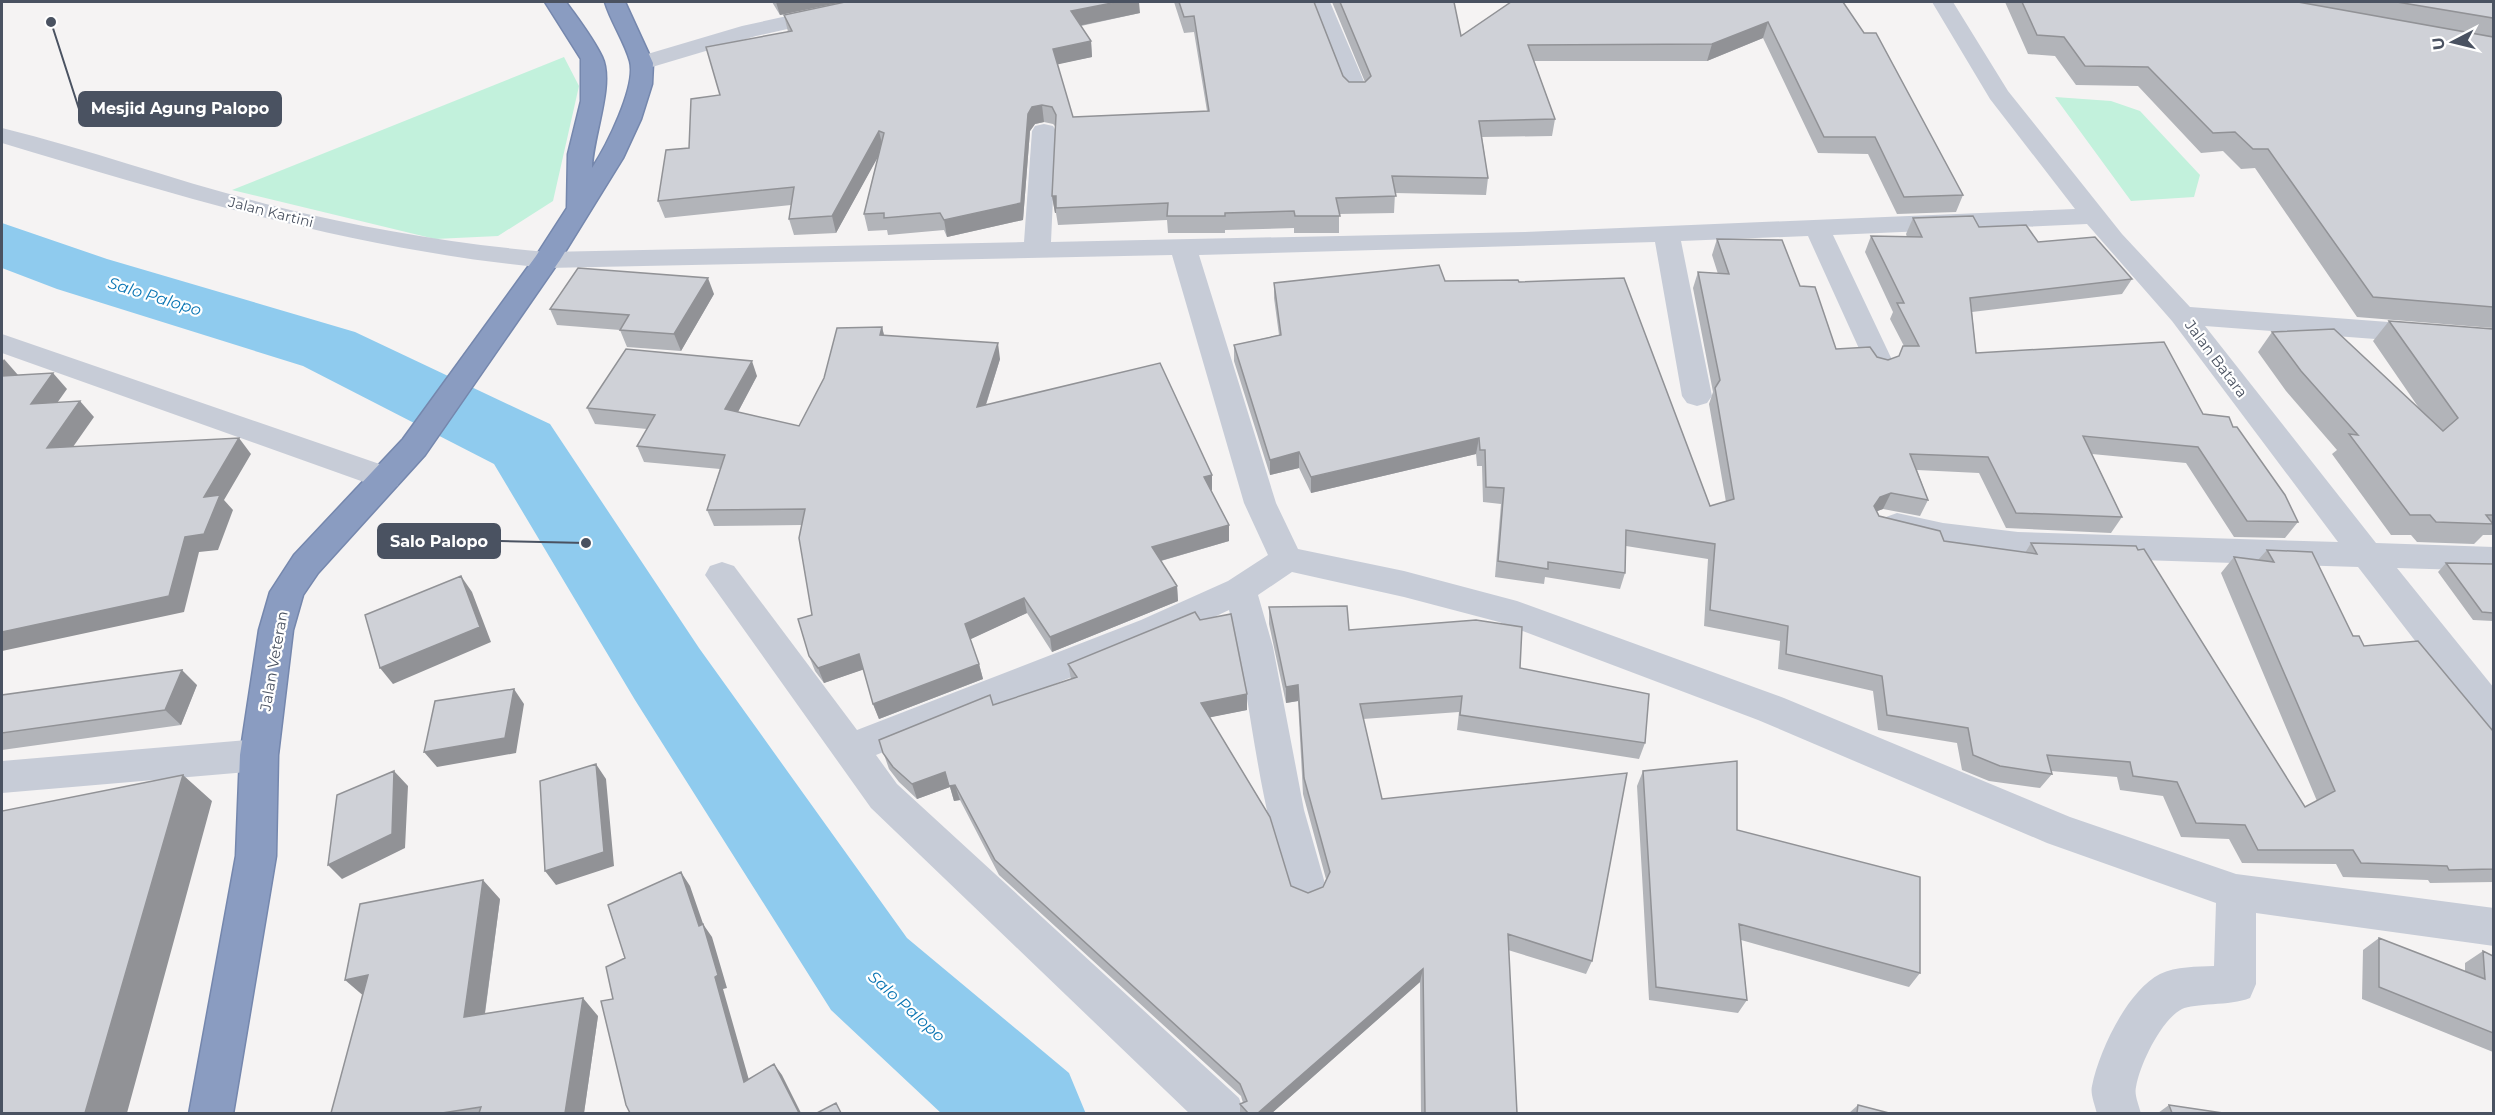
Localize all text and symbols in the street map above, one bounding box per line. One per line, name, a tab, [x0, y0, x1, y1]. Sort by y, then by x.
north arrow	[2423, 12, 2483, 72]
text: U	[2428, 36, 2449, 51]
callout: Mesjid Agung Palopo	[79, 92, 281, 126]
text: Mesjid Agung Palopo	[91, 99, 269, 118]
street label: Jalan Kartini	[226, 193, 315, 231]
water label: Salo Palopo	[106, 273, 204, 320]
street label: Jalan Batara	[2180, 315, 2252, 401]
callout: Salo Palopo	[378, 524, 500, 558]
text: Salo Palopo	[390, 532, 488, 551]
street label: Jalan Veteran	[255, 609, 292, 713]
water label: Salo Palopo	[864, 967, 949, 1046]

